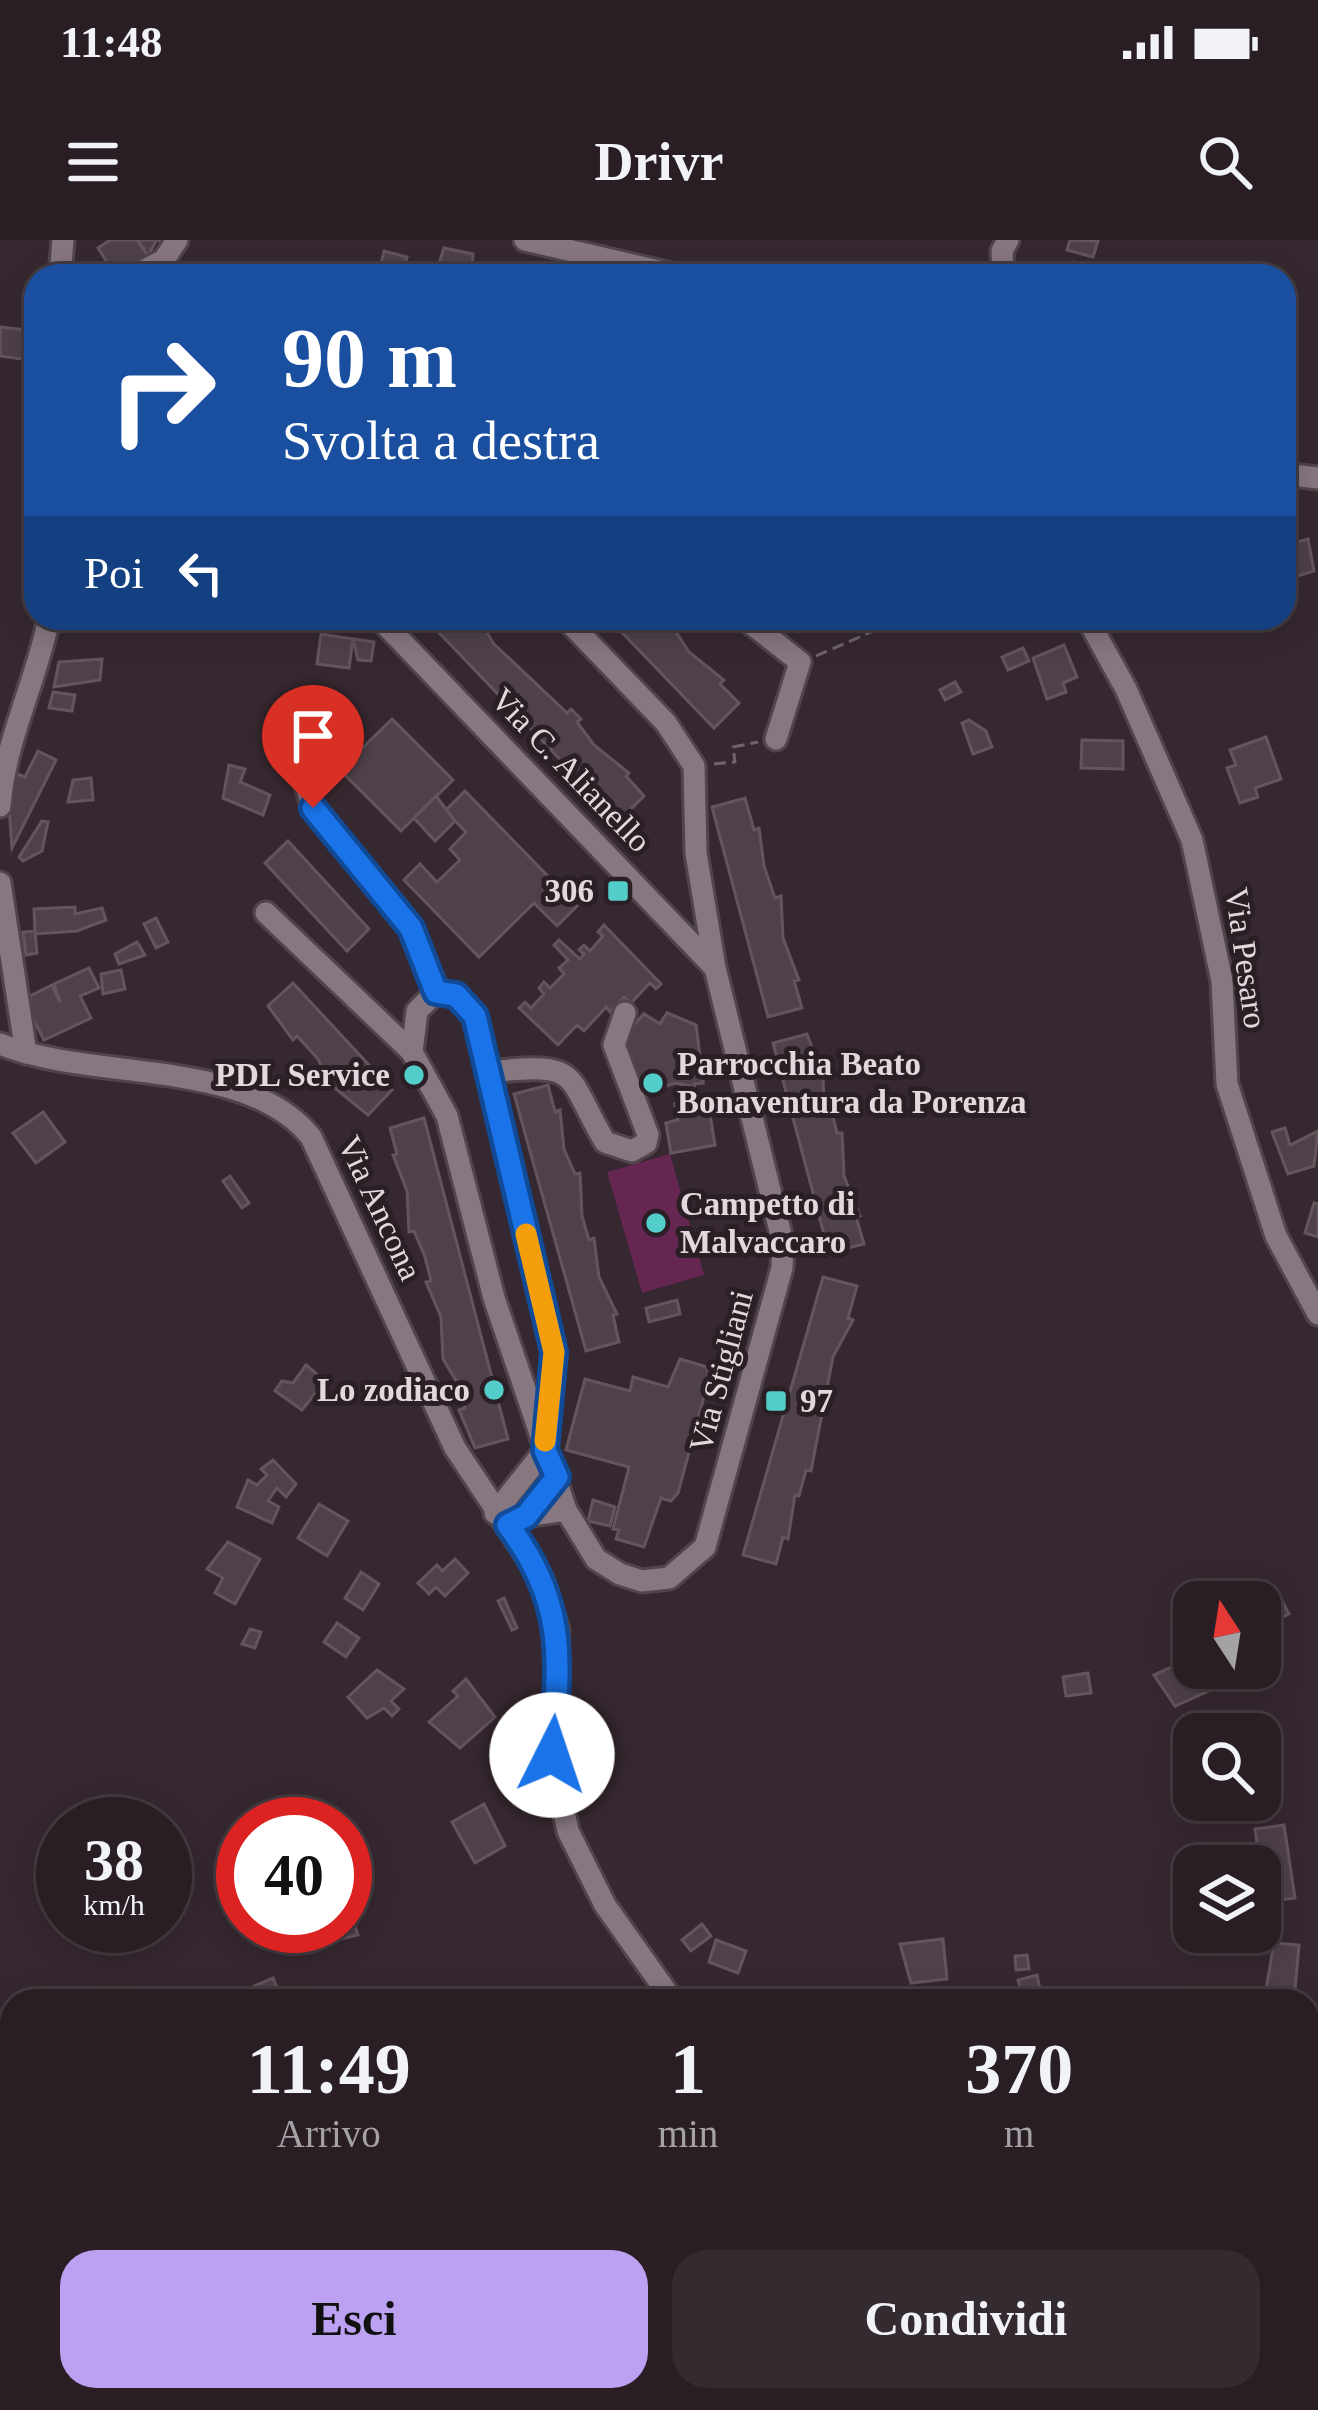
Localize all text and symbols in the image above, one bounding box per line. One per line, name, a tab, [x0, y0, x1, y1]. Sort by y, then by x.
text: 11:48	[60, 17, 163, 67]
icon: menu	[60, 129, 126, 195]
icon: search	[1192, 129, 1258, 195]
text: Drivr	[595, 132, 723, 192]
icon: right	[84, 312, 240, 468]
text: 90 m	[282, 312, 457, 405]
text: Svolta a destra	[282, 411, 600, 471]
icon: left	[168, 540, 234, 606]
text: Poi	[84, 548, 144, 598]
street label: Via C. Alianello	[484, 681, 658, 859]
pin	[262, 685, 364, 808]
icon: arrive	[280, 703, 346, 769]
place label: 306	[545, 873, 594, 909]
marker: 306	[605, 878, 631, 904]
street label: Via Pesaro	[1218, 885, 1274, 1031]
place label: Parrocchia Beato Bonaventura da Porenza	[677, 1046, 1027, 1120]
place label: PDL Service	[215, 1057, 390, 1093]
marker: PDL Service	[401, 1062, 427, 1088]
marker: Parrocchia Beato Bonaventura da Porenza	[640, 1070, 666, 1096]
street label: Via Ancona	[331, 1130, 429, 1286]
place label: Campetto di Malvaccaro	[680, 1186, 855, 1260]
marker: Campetto di Malvaccaro	[643, 1210, 669, 1236]
street label: Via Stigliani	[682, 1286, 760, 1456]
place label: Lo zodiaco	[317, 1372, 470, 1408]
marker: Lo zodiaco	[481, 1377, 507, 1403]
place label: 97	[800, 1383, 833, 1419]
marker: 97	[763, 1388, 789, 1414]
north arrow	[1173, 1581, 1281, 1689]
map controls	[1173, 1581, 1281, 1953]
position arrow	[489, 1692, 615, 1818]
button: search	[1173, 1713, 1281, 1821]
speed limit sign: 40	[216, 1797, 372, 1953]
text: 38	[84, 1827, 144, 1893]
button: layers	[1173, 1845, 1281, 1953]
text: km/h	[83, 1888, 145, 1921]
text: 11:49	[247, 2029, 411, 2109]
text: 1	[670, 2029, 706, 2109]
text: 370	[965, 2029, 1073, 2109]
text: Arrivo	[277, 2112, 381, 2155]
text: min	[658, 2112, 718, 2155]
text: m	[1004, 2112, 1034, 2155]
button: Esci	[60, 2250, 648, 2388]
button: Condividi	[672, 2250, 1260, 2388]

